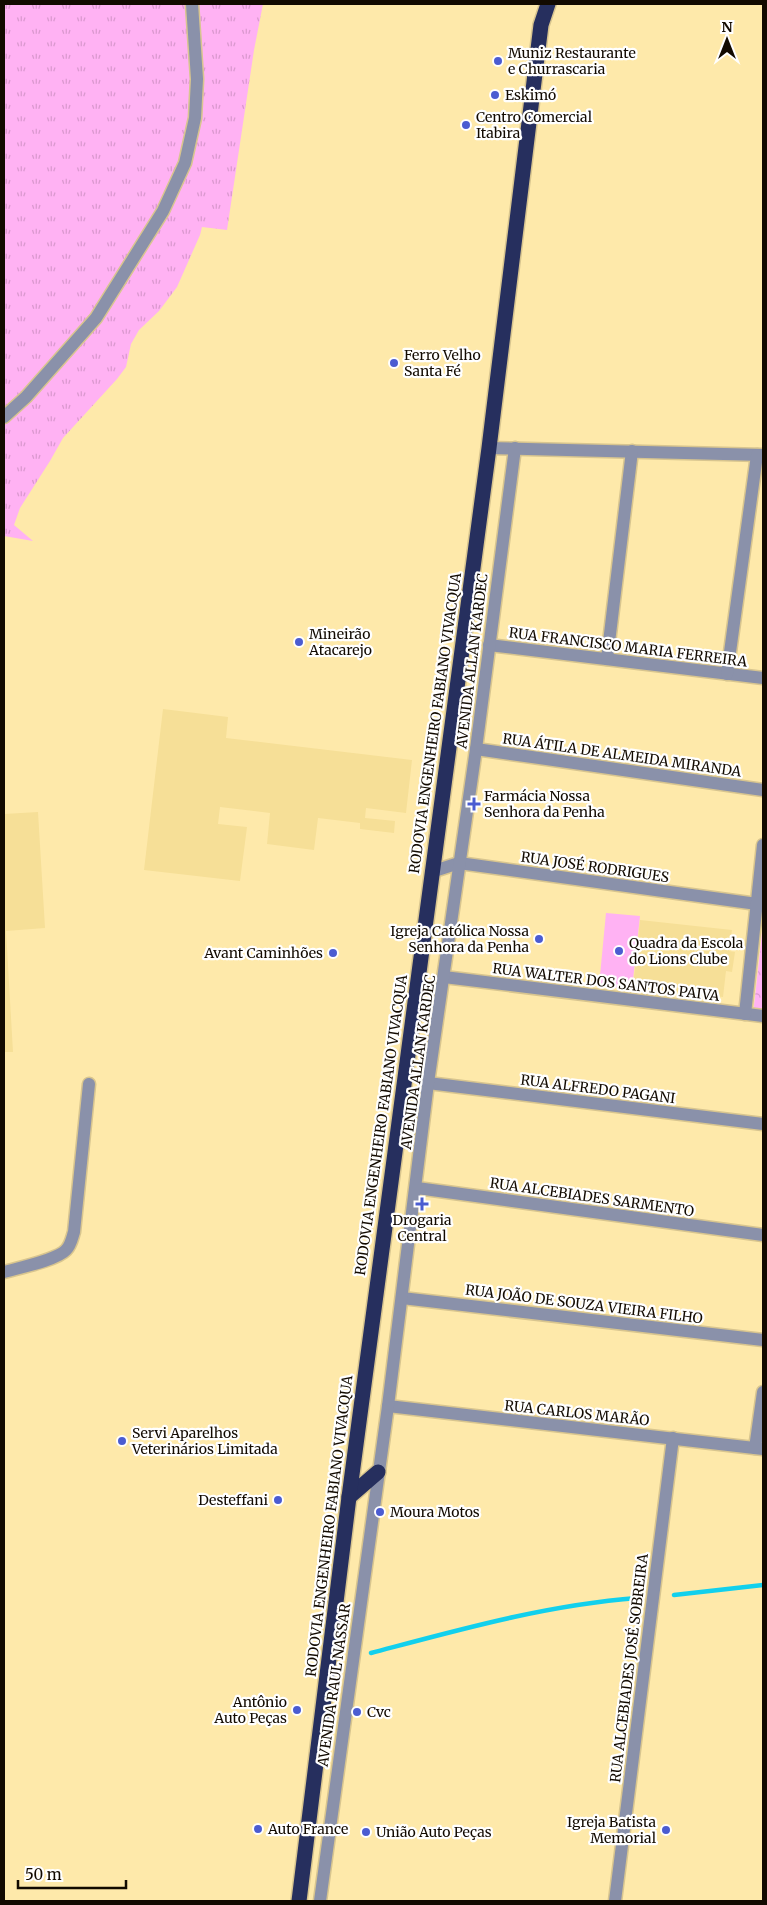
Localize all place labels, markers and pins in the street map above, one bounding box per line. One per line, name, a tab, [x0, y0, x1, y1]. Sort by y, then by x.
place label: Muniz Restaurante e Churrascaria	[508, 44, 636, 78]
marker: Muniz Restaurante e Churrascaria	[492, 55, 504, 67]
place label: Eskimó	[505, 86, 556, 104]
marker: Eskimó	[489, 89, 501, 101]
place label: Centro Comercial Itabira	[476, 108, 593, 142]
marker: Centro Comercial Itabira	[460, 119, 472, 131]
place label: Ferro Velho Santa Fé	[404, 346, 481, 380]
marker: Ferro Velho Santa Fé	[388, 357, 400, 369]
place label: Mineirão Atacarejo	[308, 625, 372, 659]
marker: Mineirão Atacarejo	[293, 636, 305, 648]
place label: Farmácia Nossa Senhora da Penha	[484, 787, 605, 821]
marker: Farmácia Nossa Senhora da Penha	[468, 798, 480, 810]
place label: Igreja Católica Nossa Senhora da Penha	[390, 922, 529, 956]
marker: Igreja Católica Nossa Senhora da Penha	[533, 933, 545, 945]
place label: Quadra da Escola do Lions Clube	[629, 934, 744, 968]
place label: Avant Caminhões	[203, 944, 323, 962]
marker: Quadra da Escola do Lions Clube	[613, 945, 625, 957]
marker: Avant Caminhões	[327, 947, 339, 959]
marker: Drogaria Central	[416, 1198, 428, 1210]
place label: Drogaria Central	[392, 1211, 452, 1245]
place label: Servi Aparelhos Veterinários Limitada	[131, 1424, 278, 1458]
marker: Servi Aparelhos Veterinários Limitada	[116, 1435, 128, 1447]
place label: Desteffani	[198, 1491, 268, 1509]
marker: Desteffani	[272, 1494, 284, 1506]
place label: Moura Motos	[390, 1503, 480, 1521]
marker: Moura Motos	[374, 1506, 386, 1518]
place label: Antônio Auto Peças	[213, 1693, 287, 1727]
place label: Cvc	[367, 1703, 391, 1721]
marker: Antônio Auto Peças	[291, 1704, 303, 1716]
marker: Cvc	[351, 1706, 363, 1718]
place label: Igreja Batista Memorial	[567, 1813, 657, 1847]
place label: Auto France	[267, 1820, 348, 1838]
marker: Auto France	[252, 1823, 264, 1835]
place label: União Auto Peças	[376, 1823, 492, 1841]
marker: Igreja Batista Memorial	[660, 1824, 672, 1836]
marker: União Auto Peças	[360, 1826, 372, 1838]

